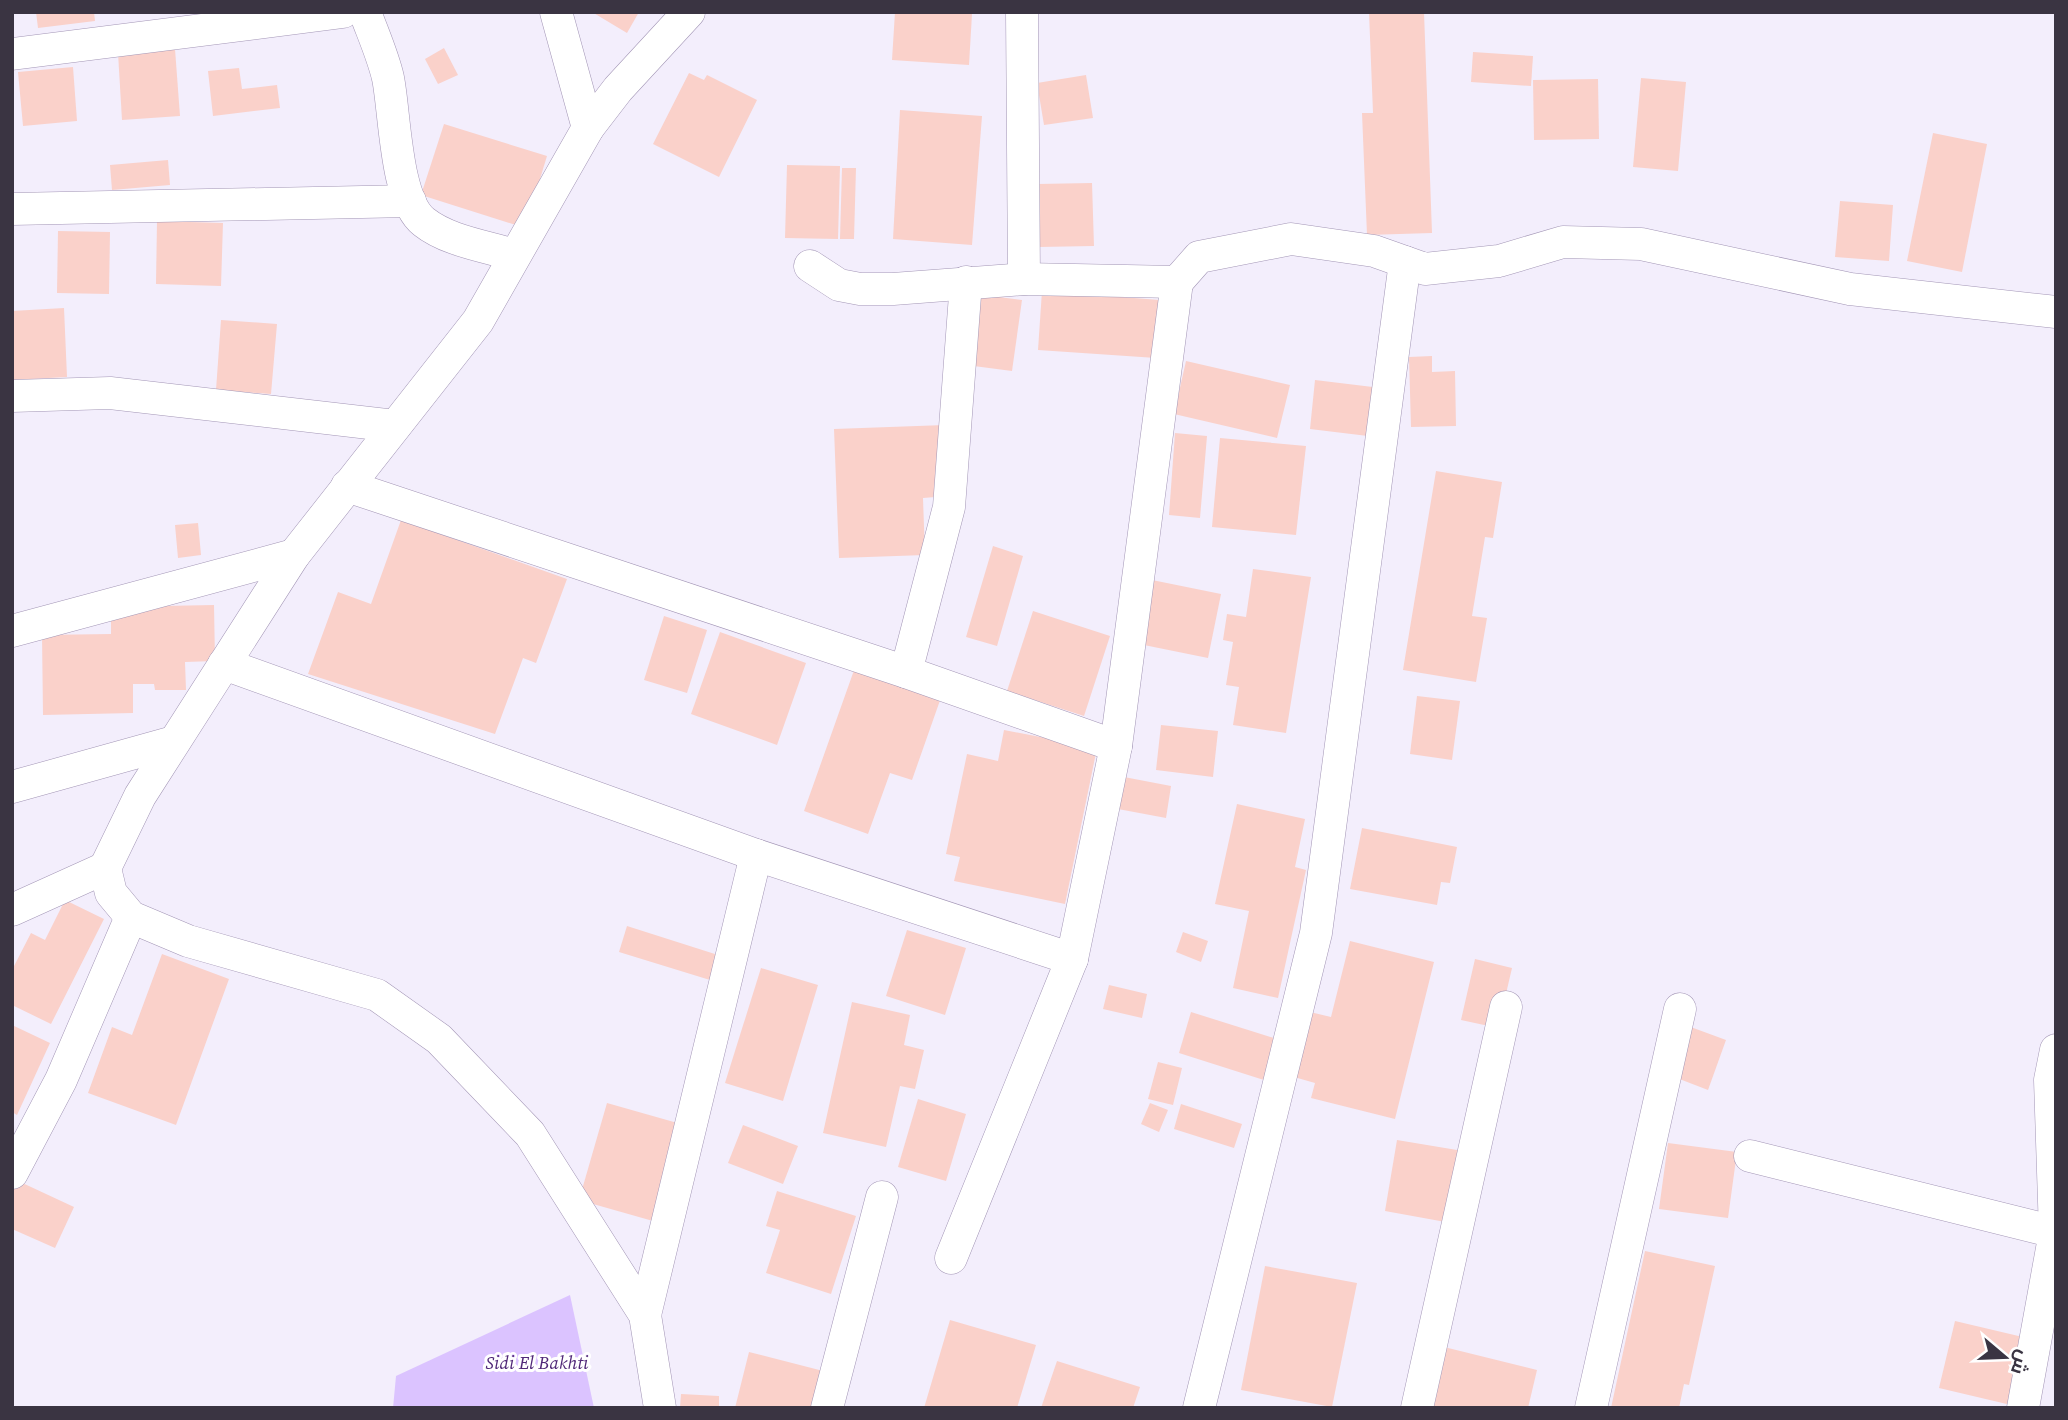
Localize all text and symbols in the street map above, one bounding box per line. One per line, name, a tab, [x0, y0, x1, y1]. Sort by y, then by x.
north arrow	[1970, 1322, 2040, 1392]
text: ش	[2005, 1347, 2037, 1378]
park label: Sidi El Bakhti	[485, 1350, 589, 1375]

